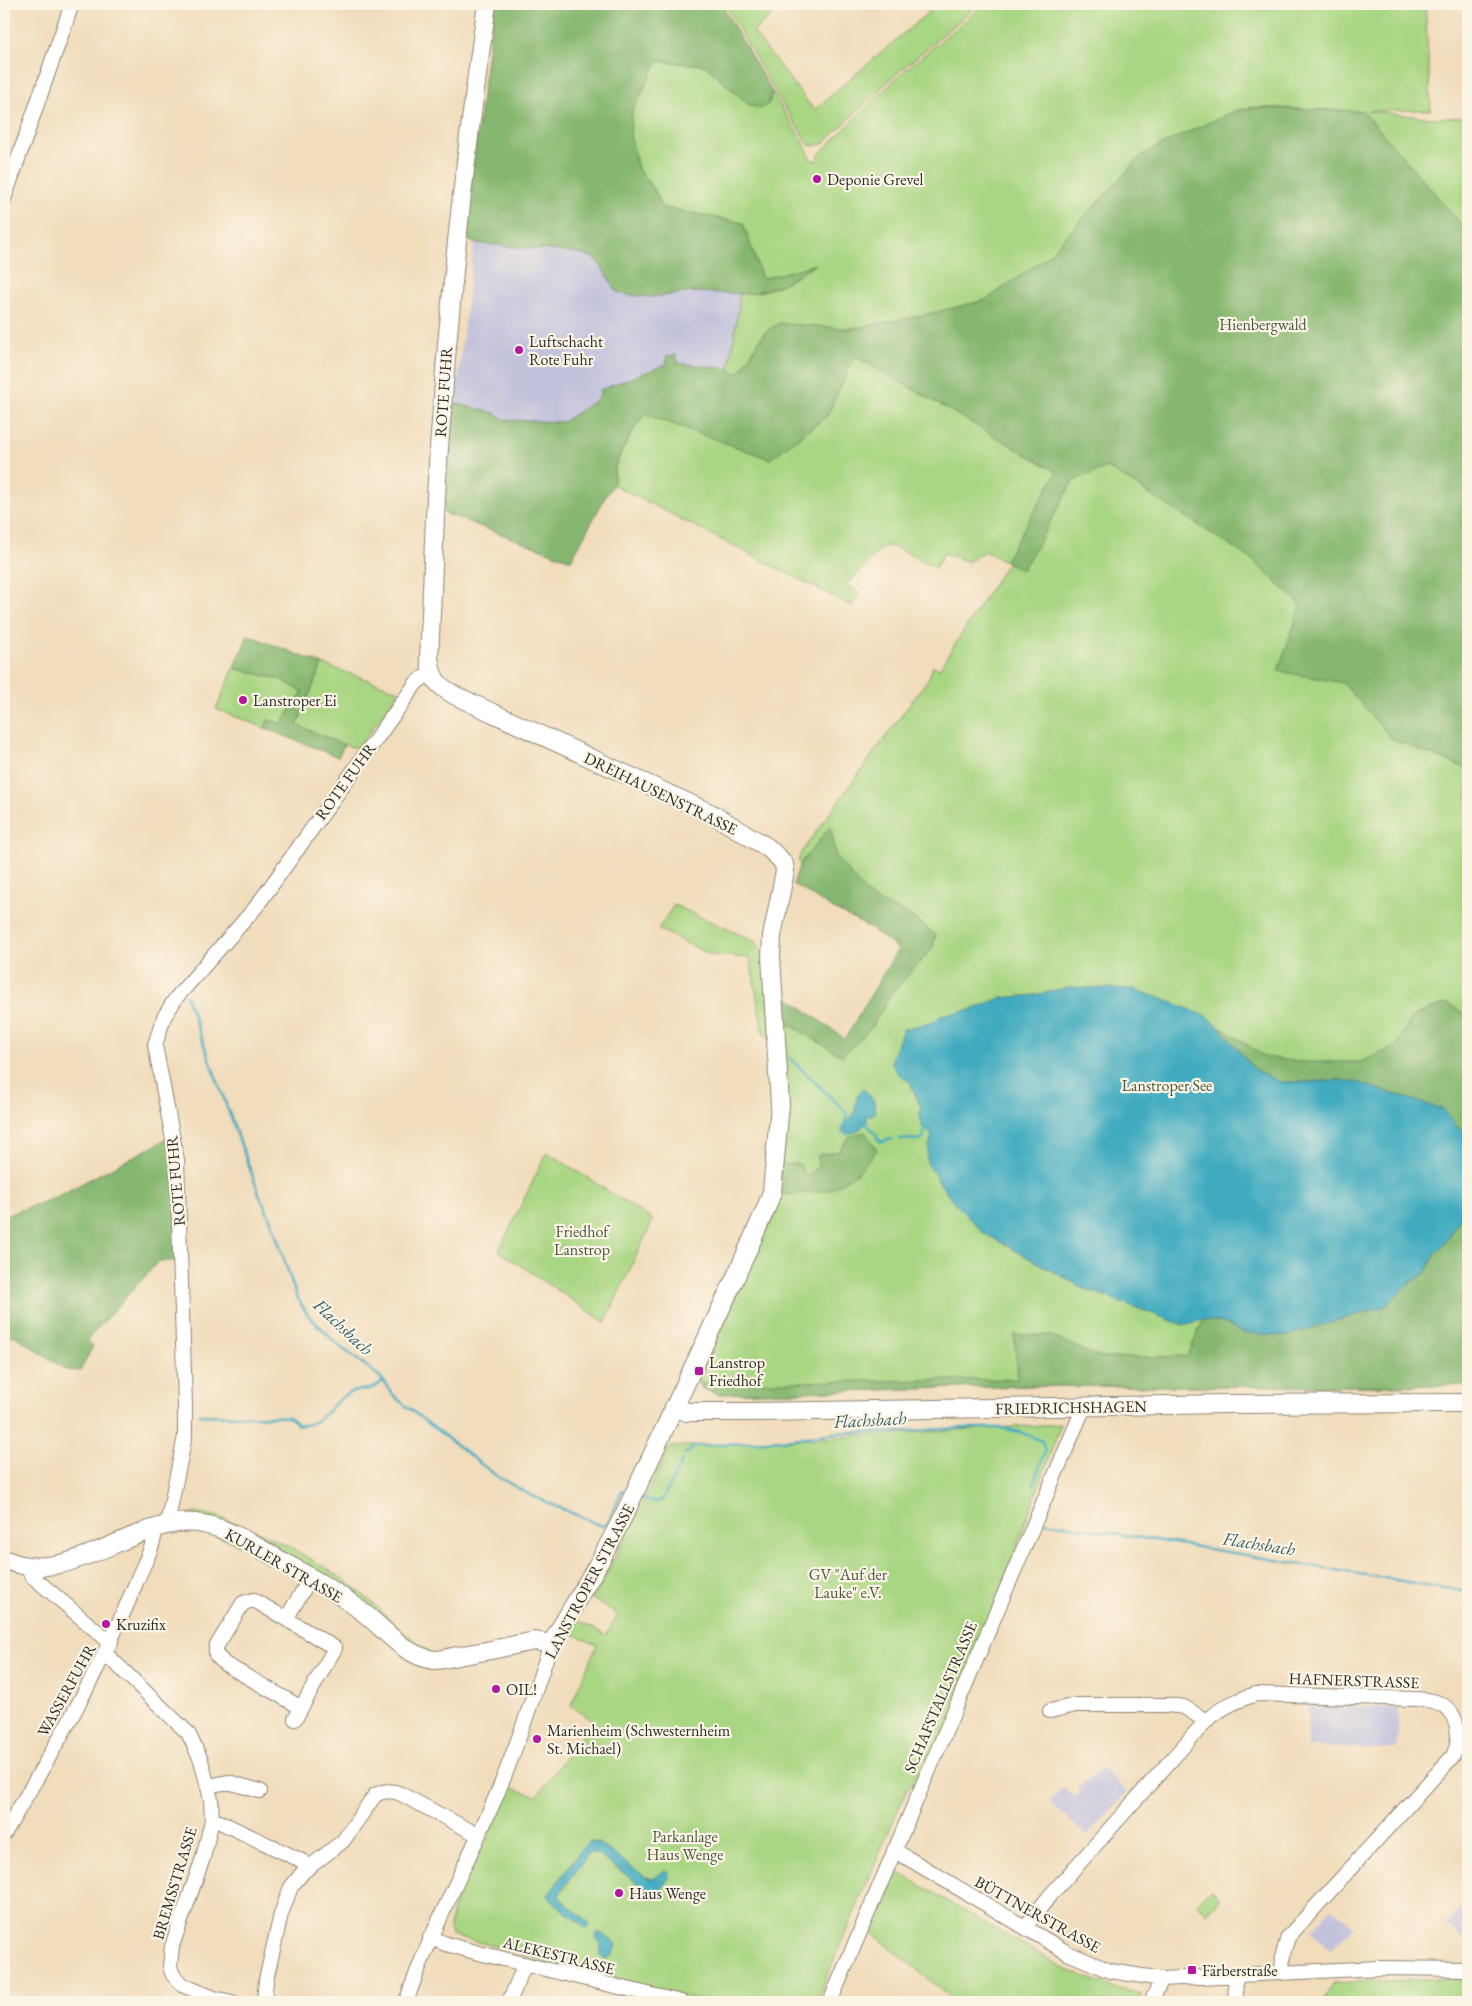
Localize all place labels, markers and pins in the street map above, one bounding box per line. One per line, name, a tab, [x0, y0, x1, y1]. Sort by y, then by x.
place label: Deponie Grevel	[827, 169, 923, 190]
marker: Deponie Grevel	[811, 173, 823, 185]
place label: Luftschacht Rote Fuhr	[529, 331, 603, 370]
marker: Luftschacht Rote Fuhr	[513, 344, 525, 356]
place label: Lanstroper Ei	[253, 690, 337, 711]
marker: Lanstroper Ei	[237, 694, 249, 706]
place label: Lanstrop Friedhof	[709, 1352, 765, 1391]
marker: Lanstrop Friedhof	[693, 1365, 705, 1377]
place label: Kruzifix	[116, 1614, 166, 1635]
marker: Kruzifix	[100, 1618, 112, 1630]
place label: OIL!	[506, 1679, 537, 1700]
marker: OIL!	[490, 1683, 502, 1695]
place label: Marienheim (Schwesternheim St. Michael)	[547, 1720, 731, 1759]
marker: Marienheim (Schwesternheim St. Michael)	[531, 1733, 543, 1745]
place label: Haus Wenge	[629, 1883, 706, 1904]
marker: Haus Wenge	[613, 1887, 625, 1899]
place label: Färberstraße	[1202, 1960, 1278, 1981]
marker: Färberstraße	[1186, 1964, 1198, 1976]

